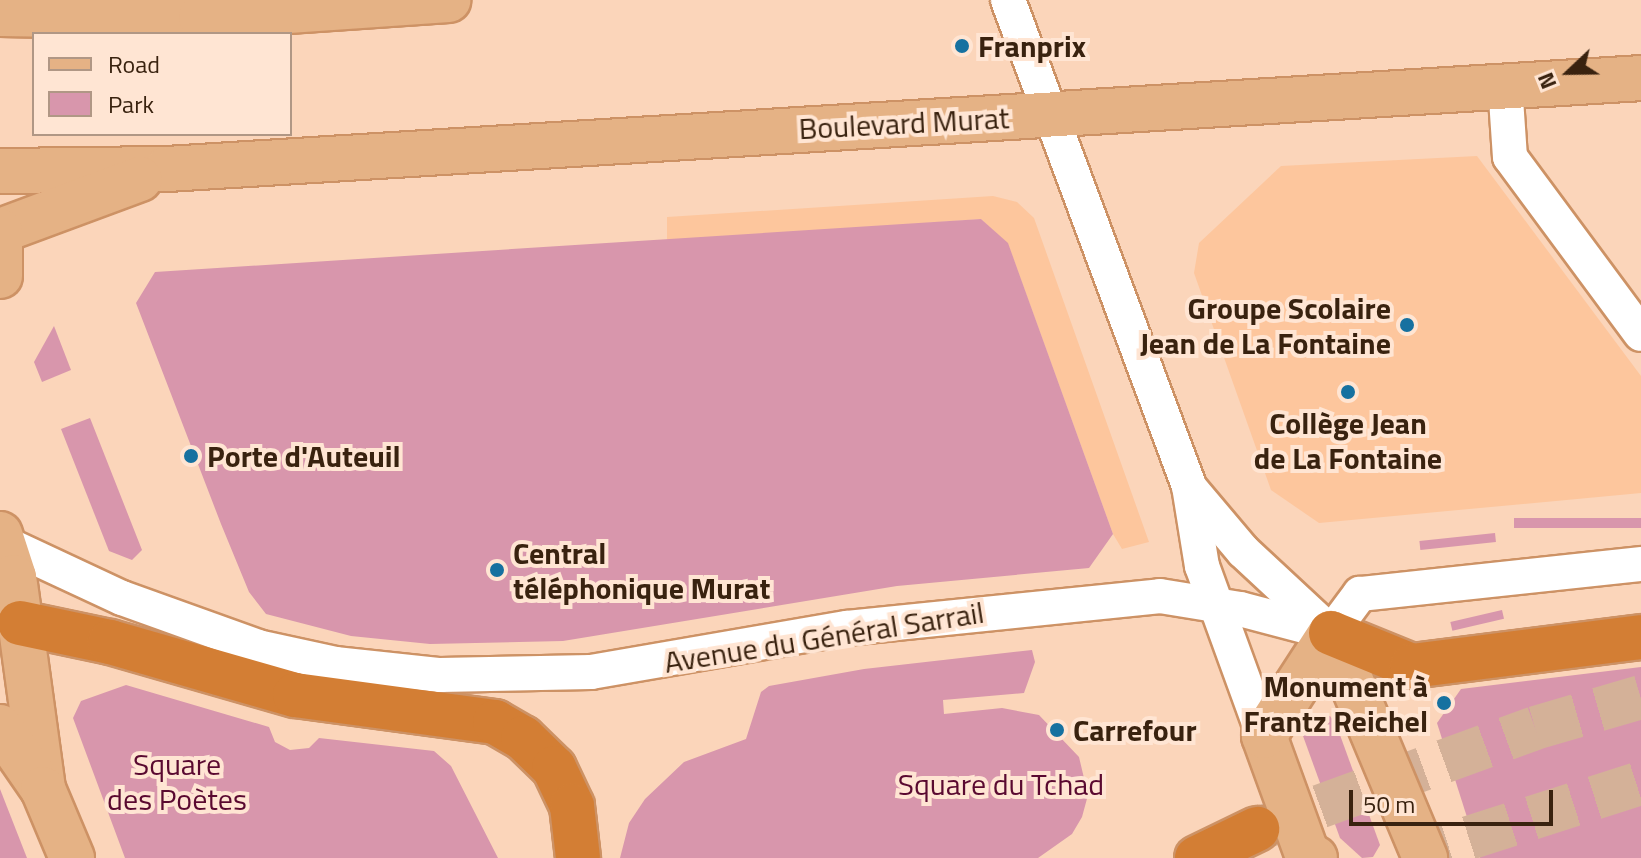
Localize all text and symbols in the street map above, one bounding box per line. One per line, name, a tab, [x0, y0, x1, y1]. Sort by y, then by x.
place label: Franprix	[978, 28, 1086, 64]
legend	[32, 32, 292, 136]
north arrow	[1529, 32, 1609, 112]
marker: Franprix	[953, 37, 971, 55]
text: Road	[108, 46, 160, 82]
text: N	[1528, 68, 1565, 94]
text: Park	[108, 86, 154, 122]
street label: Boulevard Murat	[798, 100, 1010, 146]
place label: Groupe Scolaire Jean de La Fontaine	[1140, 290, 1391, 360]
marker: Groupe Scolaire Jean de La Fontaine	[1398, 316, 1416, 334]
marker: Collège Jean de La Fontaine	[1339, 383, 1357, 401]
place label: Collège Jean de La Fontaine	[1254, 405, 1442, 476]
place label: Porte d'Auteuil	[207, 438, 401, 474]
marker: Porte d'Auteuil	[182, 447, 200, 465]
place label: Central téléphonique Murat	[513, 535, 770, 606]
marker: Central téléphonique Murat	[488, 561, 506, 579]
street label: Avenue du Général Sarrail	[662, 594, 986, 680]
place label: Monument à Frantz Reichel	[1244, 668, 1428, 738]
marker: Monument à Frantz Reichel	[1435, 694, 1453, 712]
place label: Carrefour	[1073, 712, 1197, 748]
marker: Carrefour	[1048, 721, 1066, 739]
park label: Square des Poètes	[107, 746, 247, 816]
park label: Square du Tchad	[898, 766, 1104, 802]
scale bar	[1353, 774, 1557, 824]
text: 50 m	[1363, 786, 1415, 822]

